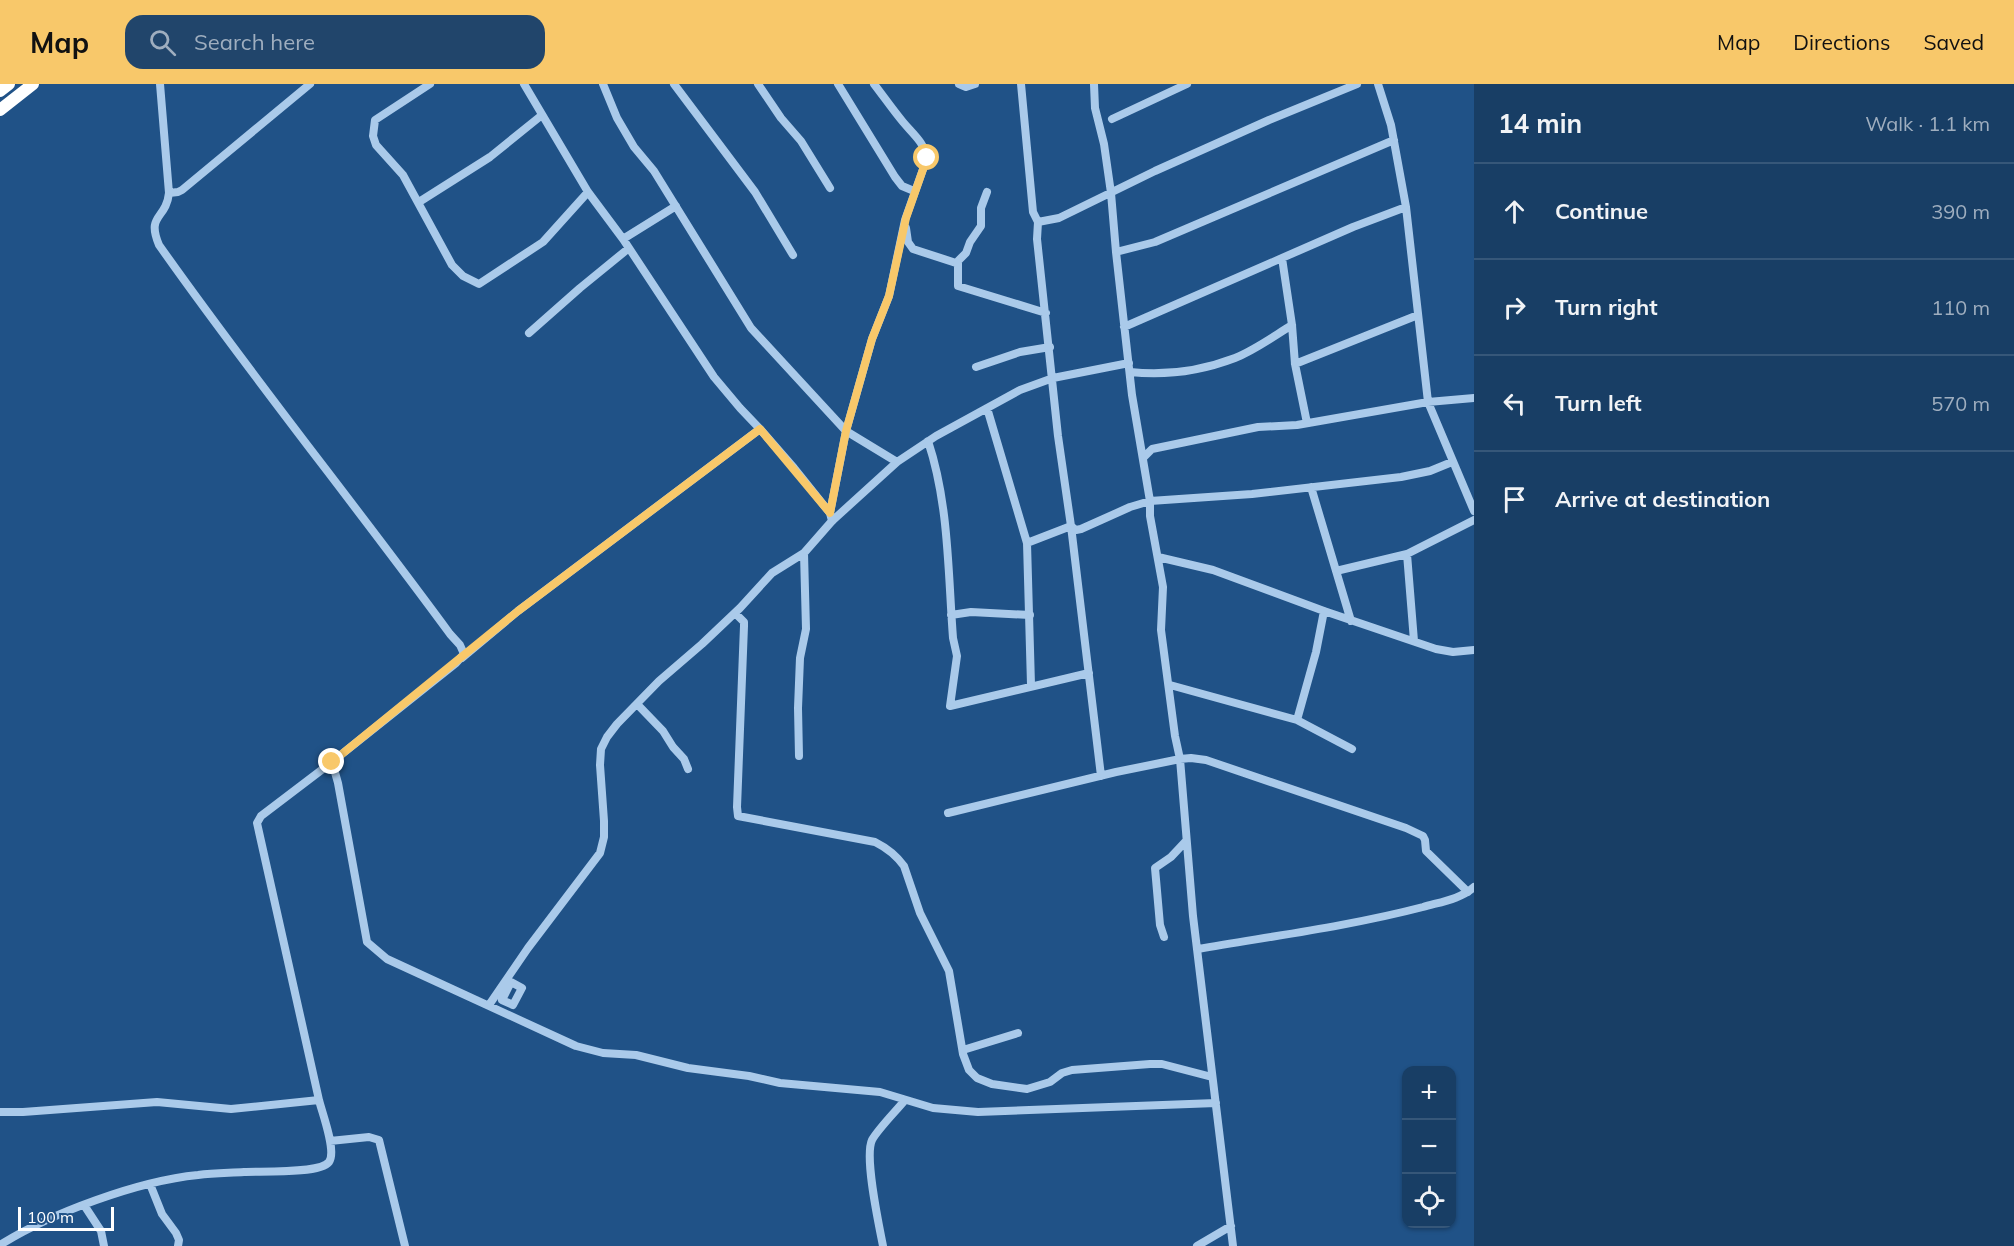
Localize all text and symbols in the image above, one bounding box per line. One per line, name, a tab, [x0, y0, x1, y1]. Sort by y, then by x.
search box	[125, 15, 545, 69]
text: Map	[30, 25, 89, 60]
icon: search	[146, 26, 179, 59]
text: Search here	[194, 28, 315, 56]
text: Map	[1717, 29, 1760, 55]
text: Directions	[1793, 29, 1890, 55]
text: Saved	[1923, 29, 1984, 55]
text: 14 min	[1498, 107, 1582, 140]
text: Walk · 1.1 km	[1865, 111, 1990, 136]
route start	[913, 144, 939, 170]
icon: ahead	[1498, 195, 1531, 228]
text: Continue	[1555, 197, 1648, 225]
text: 390 m	[1931, 199, 1990, 224]
icon: right	[1498, 291, 1531, 324]
text: Turn right	[1555, 293, 1658, 321]
text: 110 m	[1931, 295, 1990, 320]
icon: left	[1498, 387, 1531, 420]
text: Turn left	[1555, 389, 1642, 417]
text: 570 m	[1931, 391, 1990, 416]
icon: arrive	[1498, 483, 1531, 516]
text: Arrive at destination	[1555, 485, 1770, 513]
route end	[318, 748, 344, 774]
map controls	[1402, 1066, 1456, 1228]
button: +	[1402, 1066, 1456, 1120]
button: −	[1402, 1120, 1456, 1174]
button: locate	[1402, 1174, 1456, 1228]
scale bar	[18, 1204, 114, 1232]
text: 100 m	[27, 1207, 74, 1227]

